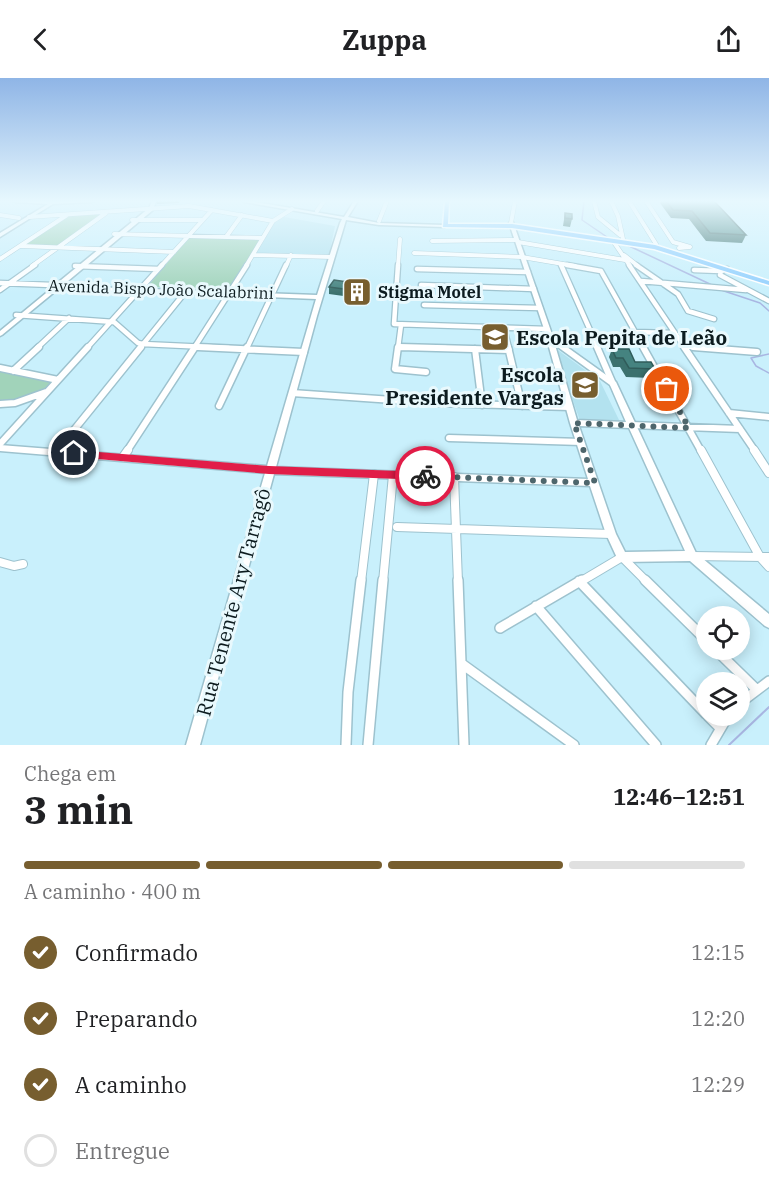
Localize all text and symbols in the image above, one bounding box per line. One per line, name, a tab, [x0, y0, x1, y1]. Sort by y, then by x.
text: Zuppa	[342, 22, 427, 57]
icon: back	[24, 23, 57, 56]
icon: share	[712, 23, 745, 56]
street label: Avenida Bispo João Scalabrini	[48, 275, 274, 303]
building icon: Stigma Motel	[341, 276, 373, 308]
place label: Stigma Motel	[378, 282, 481, 302]
school or university icon: Escola Pepita de Leão	[479, 321, 511, 353]
place label: Escola Pepita de Leão	[516, 324, 727, 351]
place label: Escola Presidente Vargas	[385, 361, 564, 411]
pin	[641, 363, 692, 414]
school or university icon: Escola Presidente Vargas	[569, 369, 601, 401]
icon: bag	[650, 372, 683, 405]
pin	[48, 427, 99, 478]
icon: home	[57, 436, 90, 469]
courier	[395, 446, 455, 506]
icon: bike	[409, 460, 442, 493]
street label: Rua Tenente Ary Tarragô	[190, 485, 276, 719]
map controls	[696, 606, 750, 726]
button: locate	[696, 606, 750, 660]
button: layers	[696, 672, 750, 726]
text: Chega em	[24, 760, 116, 787]
text: 12:46–12:51	[613, 782, 745, 811]
text: 3 min	[24, 784, 133, 835]
text: A caminho · 400 m	[24, 878, 201, 905]
icon: check	[24, 936, 57, 969]
text: Confirmado	[75, 938, 198, 967]
text: 12:15	[691, 939, 745, 966]
icon: check	[24, 1002, 57, 1035]
text: Preparando	[75, 1004, 197, 1033]
text: 12:20	[691, 1005, 745, 1032]
icon: check	[24, 1068, 57, 1101]
text: A caminho	[75, 1070, 187, 1099]
text: 12:29	[691, 1071, 745, 1098]
text: Entregue	[75, 1136, 170, 1165]

